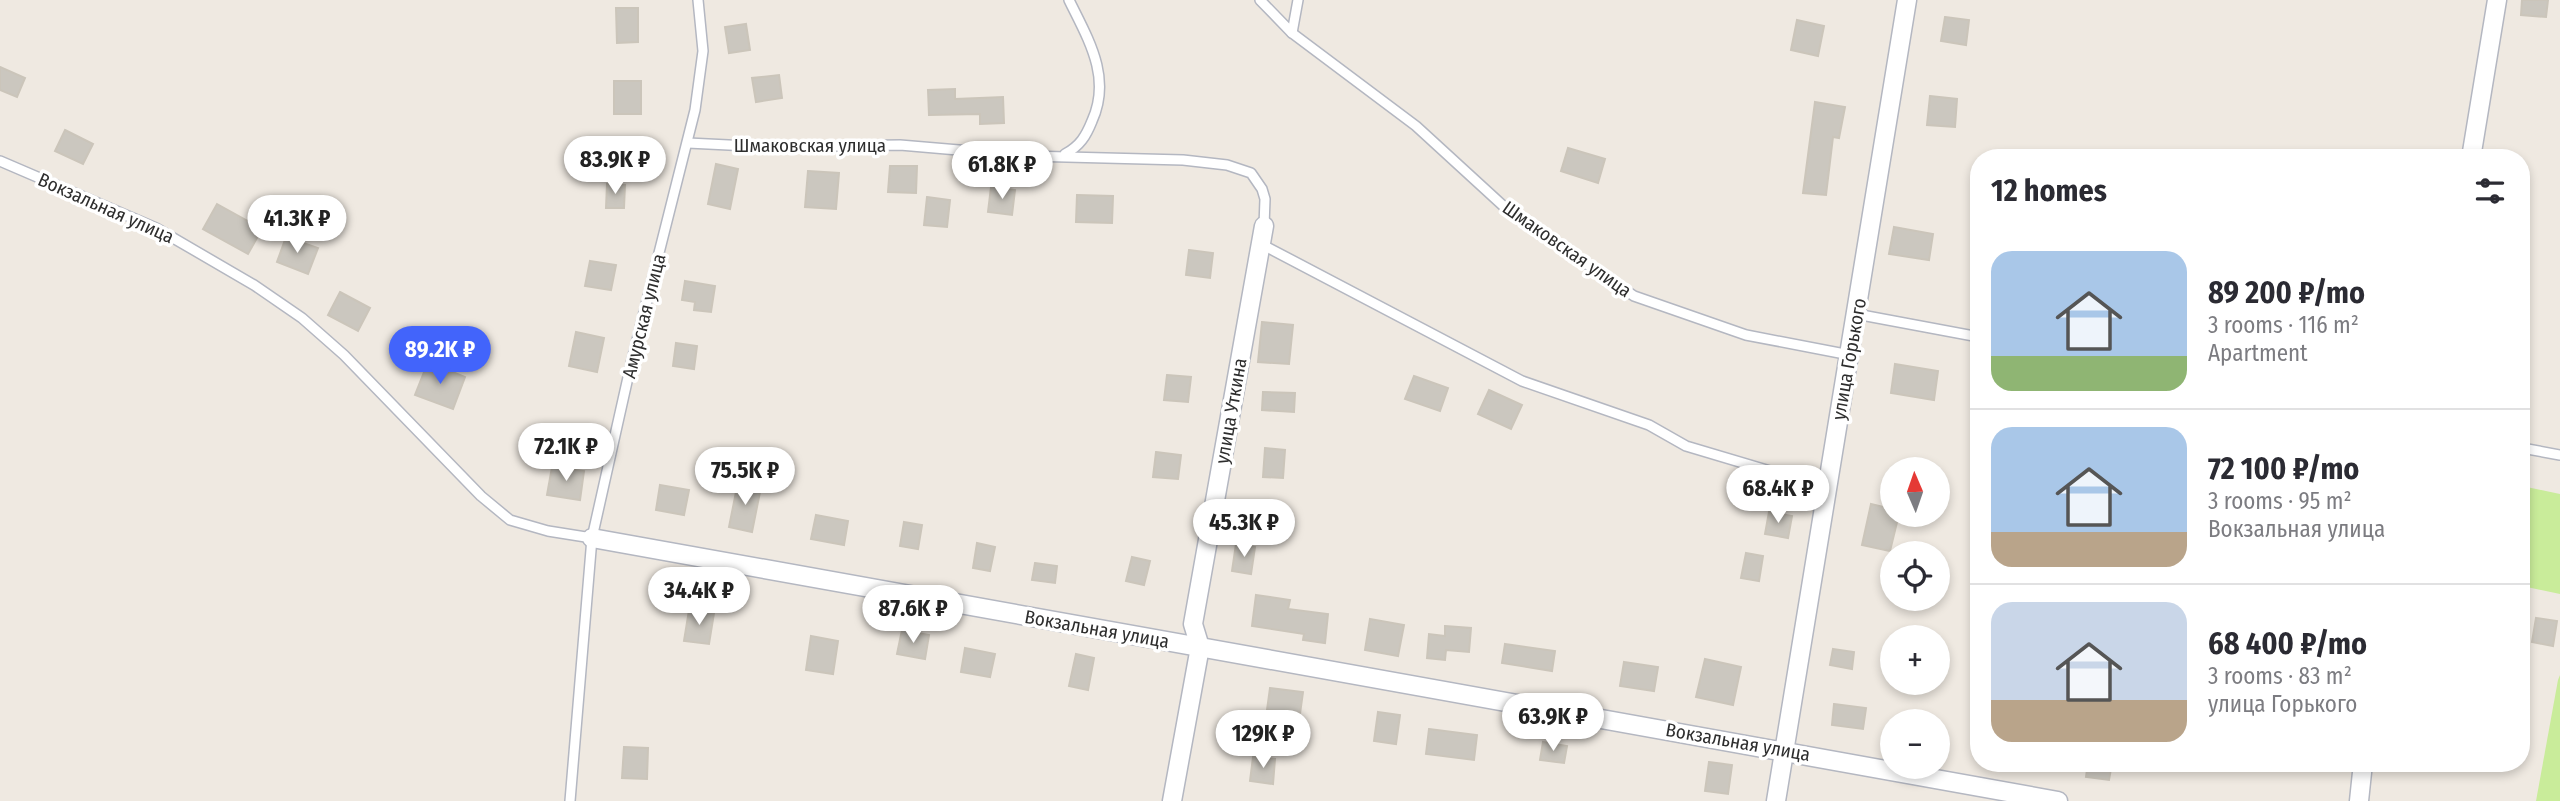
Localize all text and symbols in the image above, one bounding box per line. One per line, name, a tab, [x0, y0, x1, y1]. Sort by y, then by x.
street label: Шмаковская улица	[734, 134, 886, 157]
pin: 83.9K ₽	[550, 136, 680, 196]
pin: 61.8K ₽	[937, 142, 1067, 201]
text: 83.9K ₽	[580, 145, 650, 173]
text: 61.8K ₽	[968, 150, 1036, 178]
street label: Вокзальная улица	[34, 168, 178, 248]
icon: filters	[2471, 172, 2509, 210]
text: 12 homes	[1991, 173, 2107, 209]
pin: 41.3K ₽	[232, 196, 362, 255]
street label: Шмаковская улица	[1498, 196, 1636, 302]
text: 41.3K ₽	[263, 204, 331, 232]
street label: Амурская улица	[617, 251, 671, 381]
text: 89 200 ₽/mo	[2208, 275, 2365, 311]
icon: home	[2047, 279, 2131, 363]
street label: улица Горького	[1827, 296, 1871, 422]
text: 3 rooms · 116 m²	[2208, 311, 2359, 339]
pin: 89.2K ₽	[375, 326, 505, 386]
text: 89.2K ₽	[405, 335, 475, 363]
text: Apartment	[2208, 339, 2308, 367]
street label: улица Уткина	[1210, 356, 1252, 466]
pin: 72.1K ₽	[501, 424, 631, 483]
text: 72.1K ₽	[534, 432, 598, 460]
pin: 75.5K ₽	[680, 448, 810, 507]
text: 72 100 ₽/mo	[2208, 451, 2359, 487]
icon: home	[2047, 455, 2131, 539]
text: 75.5K ₽	[711, 456, 779, 484]
north arrow	[1880, 457, 1950, 527]
map controls	[1880, 457, 1950, 779]
pin: 68.4K ₽	[1713, 466, 1843, 525]
text: 68.4K ₽	[1742, 474, 1814, 502]
text: 3 rooms · 95 m²	[2208, 487, 2352, 515]
pin: 45.3K ₽	[1179, 500, 1309, 559]
text: 45.3K ₽	[1209, 508, 1279, 536]
text: Вокзальная улица	[2208, 515, 2385, 543]
button: locate	[1880, 541, 1950, 611]
pin: 34.4K ₽	[634, 568, 764, 627]
text: 34.4K ₽	[664, 576, 734, 604]
pin: 87.6K ₽	[848, 586, 978, 645]
text: 87.6K ₽	[878, 594, 948, 622]
street label: Вокзальная улица	[1023, 605, 1171, 653]
button: +	[1880, 625, 1950, 695]
text: 68 400 ₽/mo	[2208, 626, 2367, 662]
icon: home	[2047, 630, 2131, 714]
text: 3 rooms · 83 m²	[2208, 662, 2352, 690]
text: улица Горького	[2208, 690, 2357, 718]
pin: 63.9K ₽	[1488, 694, 1618, 753]
text: 63.9K ₽	[1518, 702, 1588, 730]
button: −	[1880, 709, 1950, 779]
pin: 129K ₽	[1206, 710, 1320, 770]
street label: Вокзальная улица	[1664, 718, 1812, 766]
text: 129K ₽	[1232, 719, 1294, 747]

